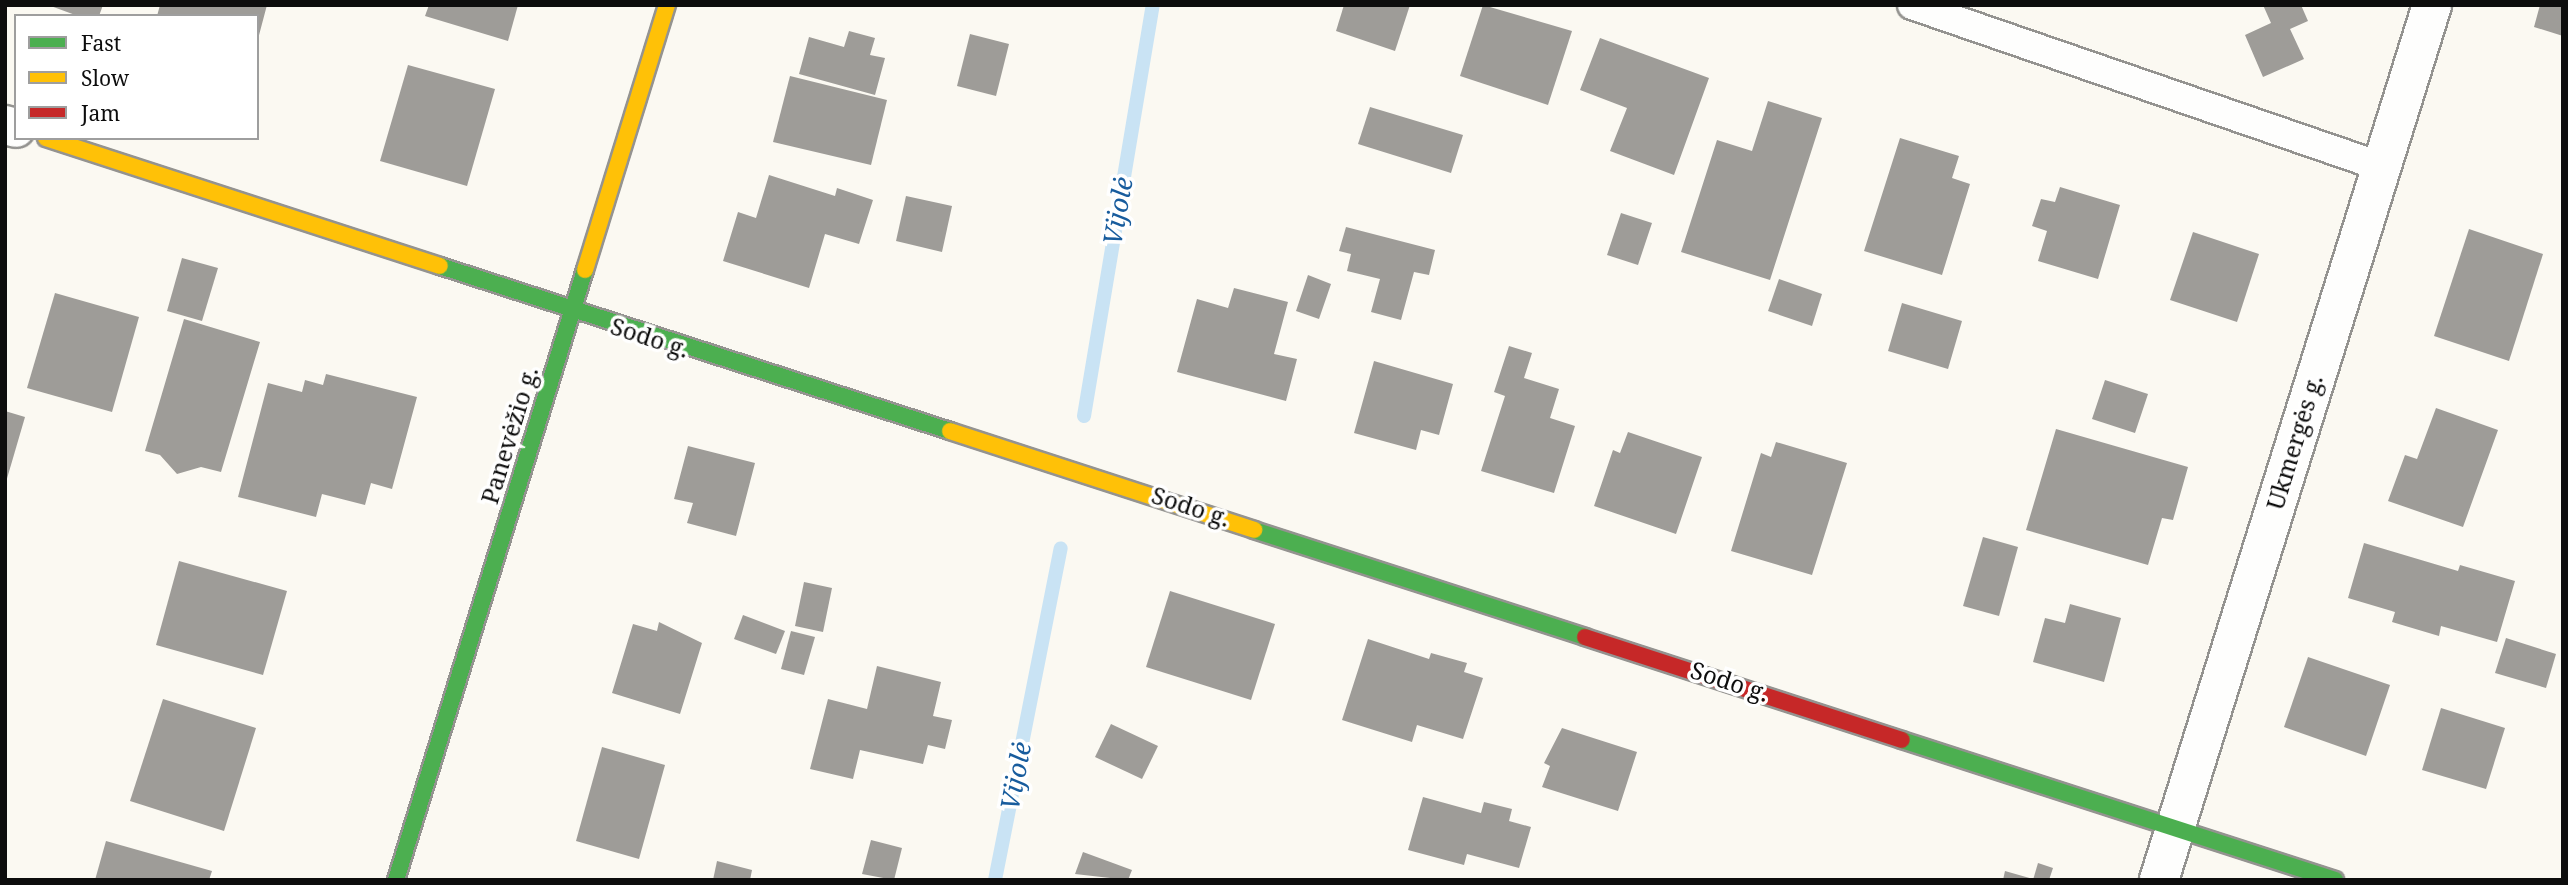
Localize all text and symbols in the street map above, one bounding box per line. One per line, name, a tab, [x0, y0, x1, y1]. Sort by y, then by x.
legend	[14, 14, 259, 140]
text: Fast	[81, 29, 121, 57]
text: Slow	[81, 64, 129, 92]
text: Jam	[81, 99, 120, 127]
water label: Vijolė	[1097, 174, 1139, 248]
street label: Sodo g.	[607, 311, 693, 363]
street label: Panevėžio g.	[474, 363, 544, 507]
street label: Ukmergės g.	[2260, 371, 2328, 513]
street label: Sodo g.	[1148, 480, 1234, 532]
street label: Sodo g.	[1687, 655, 1773, 707]
water label: Vijolė	[994, 739, 1038, 813]

